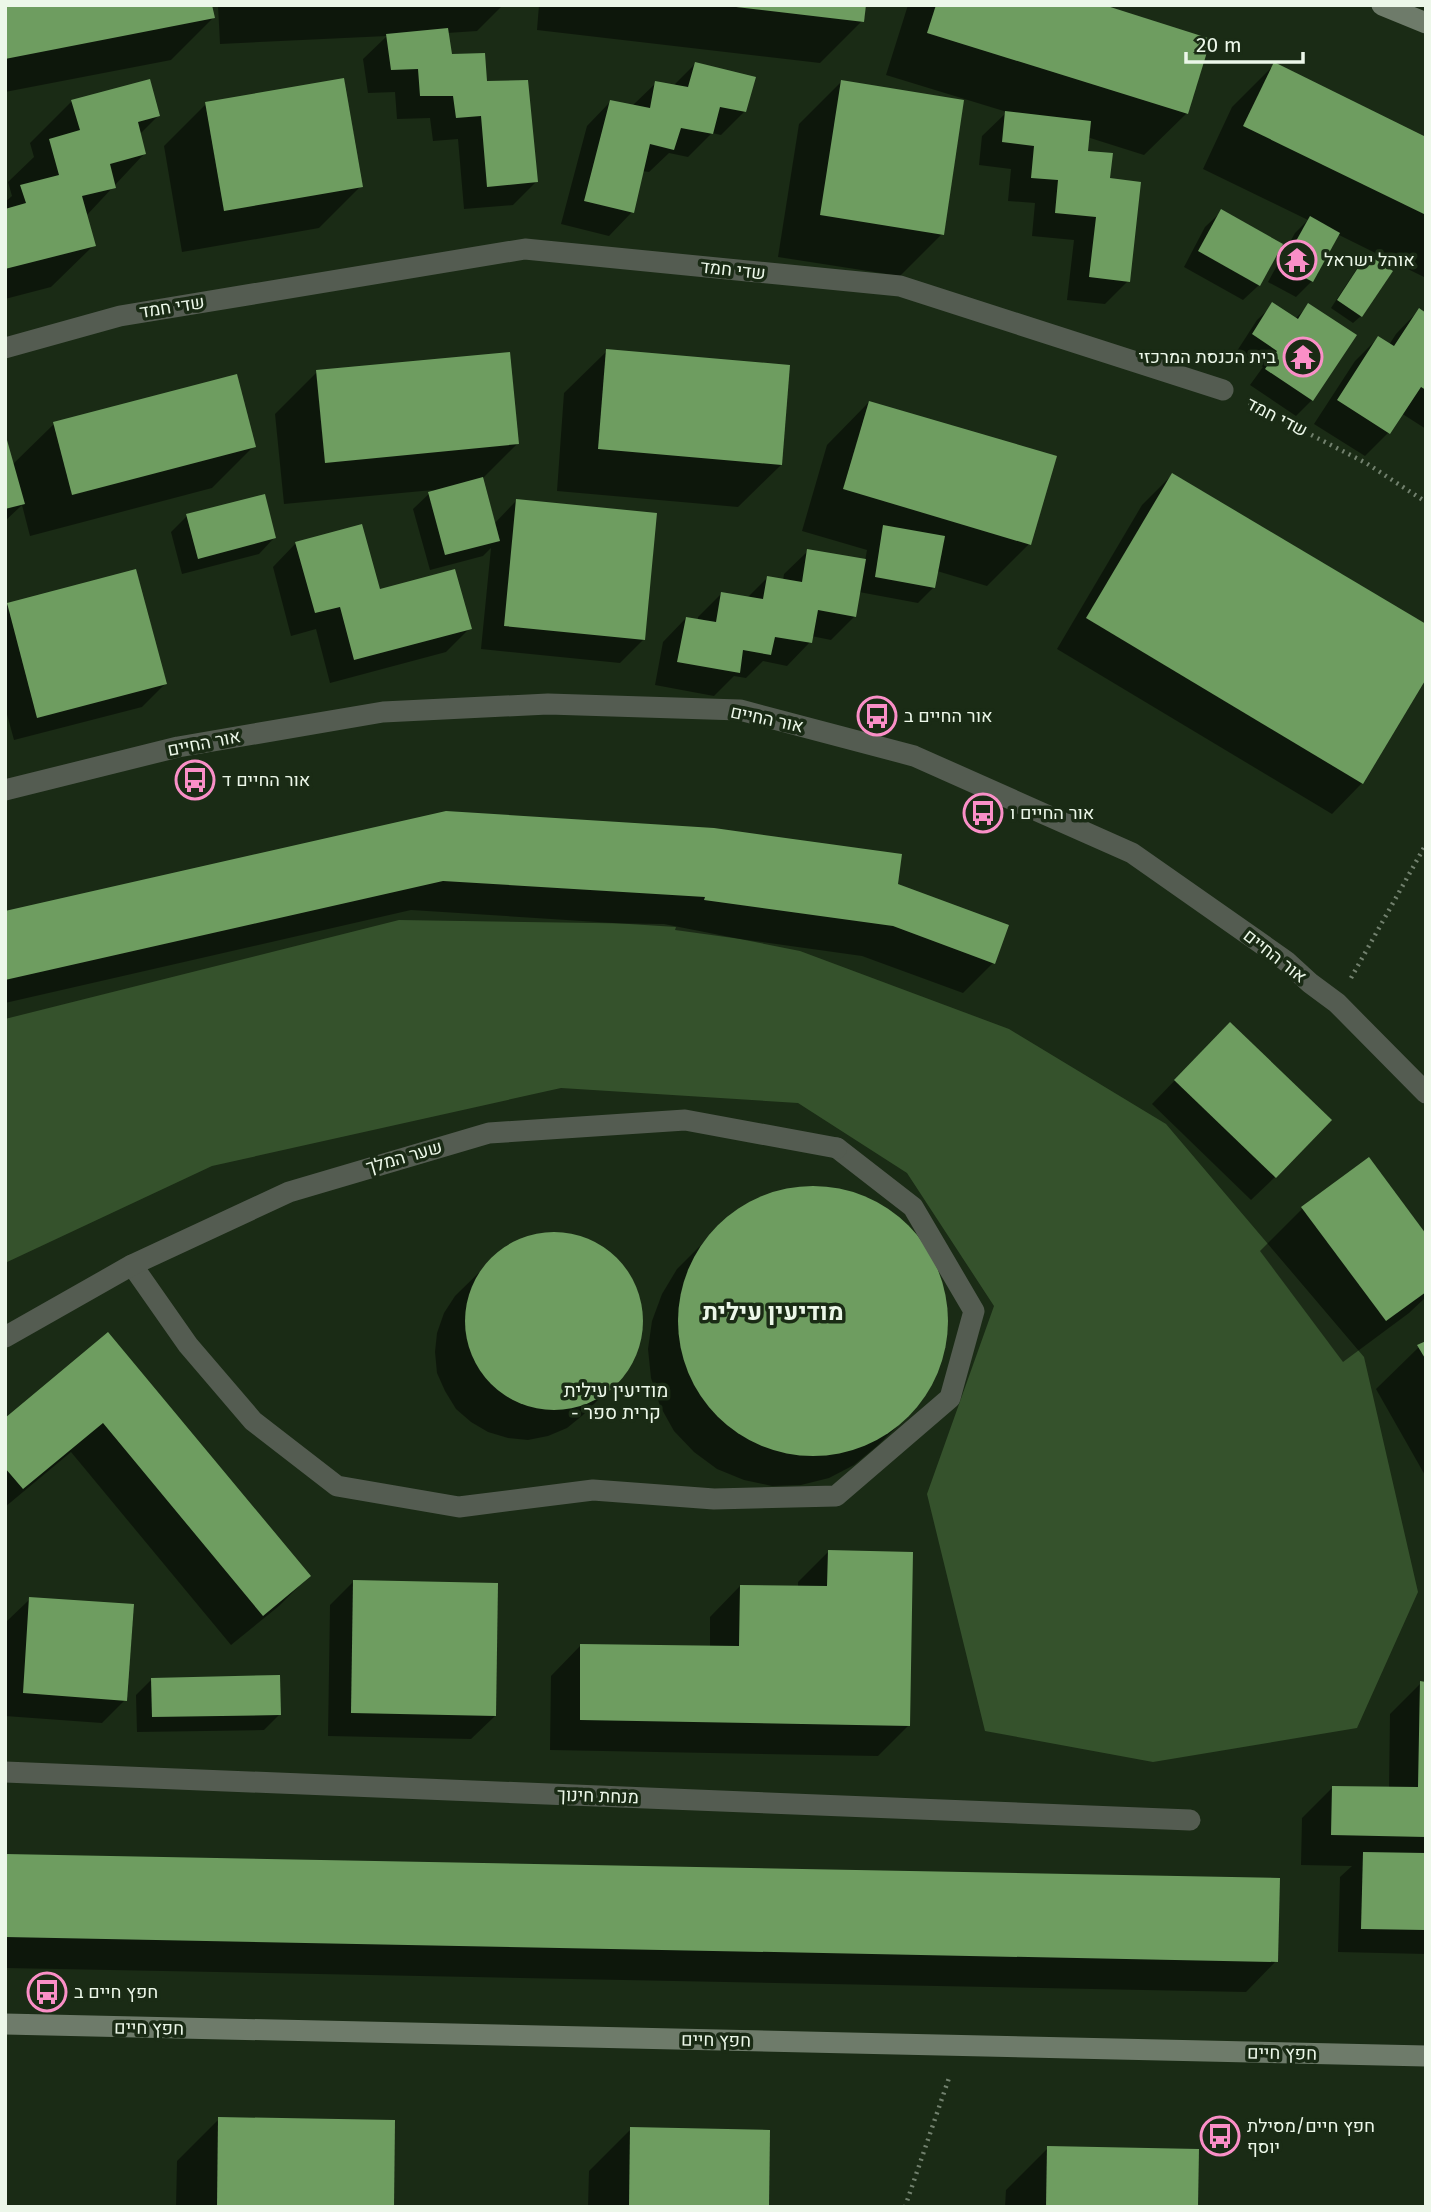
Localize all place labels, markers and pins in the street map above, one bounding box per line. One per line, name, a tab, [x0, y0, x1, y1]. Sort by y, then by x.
temple icon: אוהל ישראל	[1276, 239, 1318, 281]
place label: אוהל ישראל	[1324, 249, 1415, 271]
temple icon: בית הכנסת המרכזי	[1282, 336, 1324, 378]
place label: בית הכנסת המרכזי	[1139, 346, 1277, 368]
bus stop icon: אור החיים ב	[856, 695, 898, 737]
place label: אור החיים ב	[904, 705, 993, 727]
bus stop icon: אור החיים ד	[174, 759, 216, 801]
place label: אור החיים ד	[222, 769, 310, 791]
bus stop icon: אור החיים ו	[962, 792, 1004, 834]
place label: אור החיים ו	[1010, 802, 1094, 824]
bus stop icon: חפץ חיים ב	[26, 1971, 68, 2013]
place label: חפץ חיים ב	[74, 1981, 158, 2003]
bus stop icon: חפץ חיים/מסילת יוסף	[1199, 2115, 1241, 2157]
place label: חפץ חיים/מסילת יוסף	[1247, 2115, 1375, 2158]

